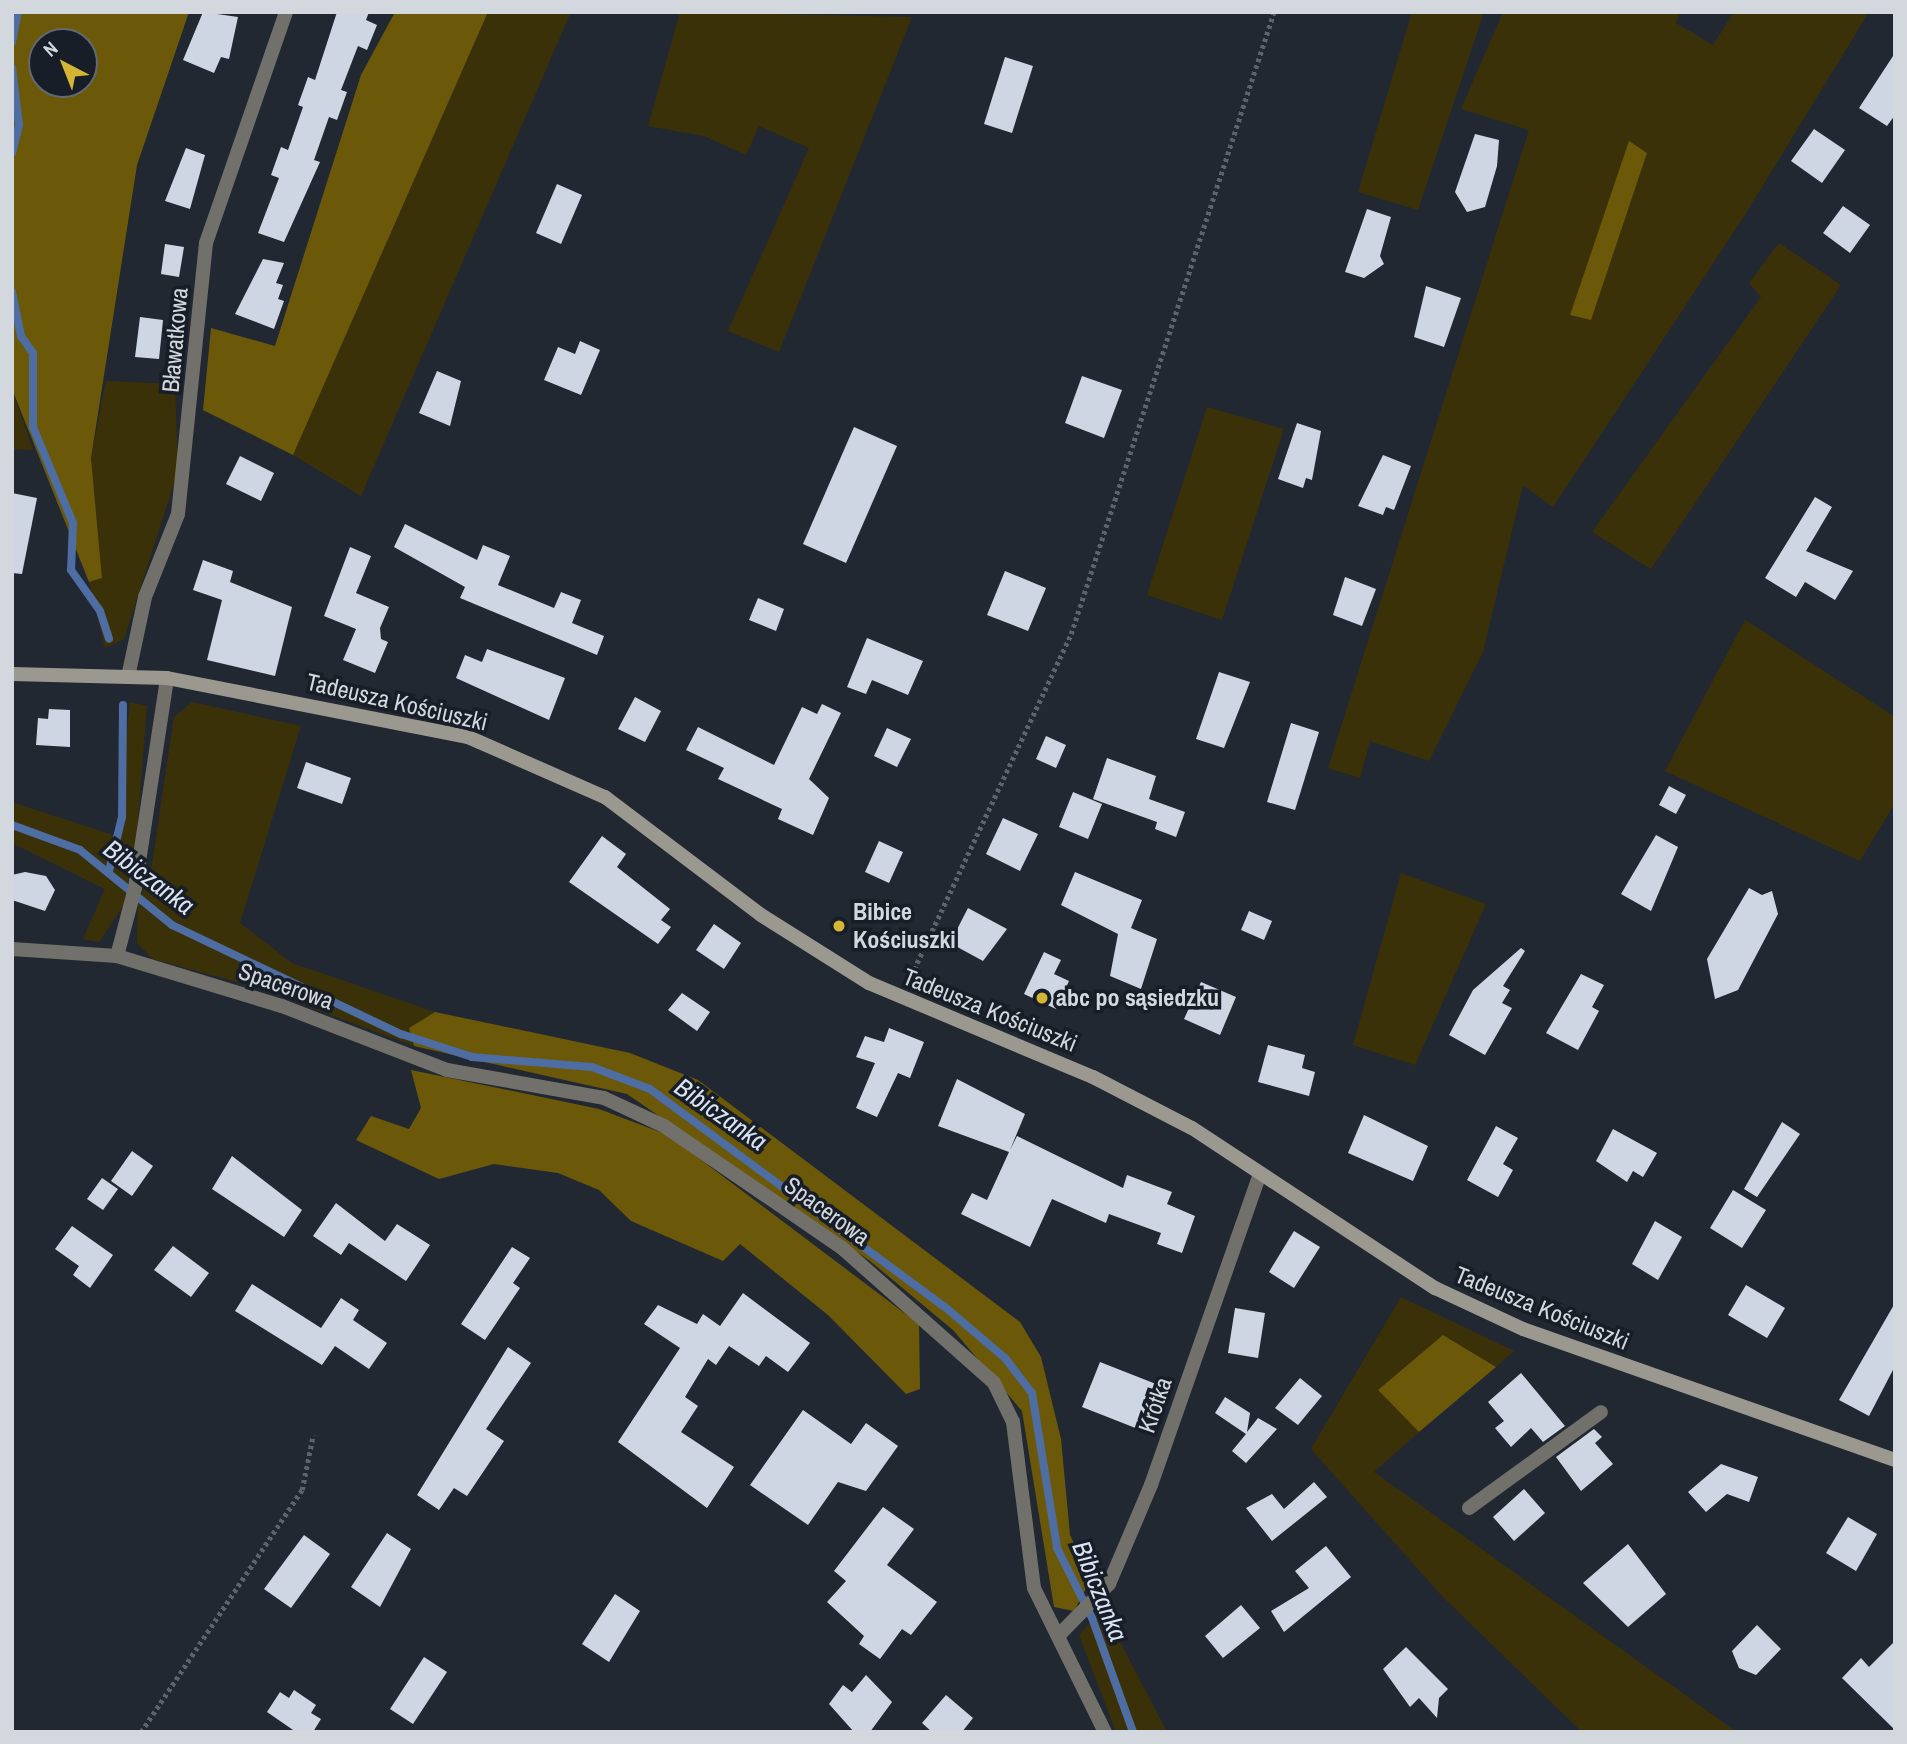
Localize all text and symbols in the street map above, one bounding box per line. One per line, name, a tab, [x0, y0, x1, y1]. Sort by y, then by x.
north arrow	[28, 28, 98, 98]
text: N	[37, 35, 63, 62]
street label: Bławatkowa	[156, 286, 194, 394]
street label: Tadeusza Kościuszki	[304, 667, 490, 737]
water label: Bibiczanka	[97, 833, 201, 921]
place label: Bibice Kościuszki	[853, 898, 956, 954]
marker: Bibice Kościuszki	[831, 918, 847, 934]
street label: Spacerowa	[235, 956, 337, 1016]
street label: Tadeusza Kościuszki	[899, 962, 1081, 1058]
place label: abc po sąsiedzku	[1056, 984, 1219, 1012]
marker: abc po sąsiedzku	[1034, 990, 1050, 1006]
water label: Bibiczanka	[669, 1071, 773, 1157]
street label: Spacerowa	[779, 1170, 875, 1252]
street label: Tadeusza Kościuszki	[1451, 1260, 1633, 1356]
street label: Krótka	[1132, 1373, 1178, 1437]
water label: Bibiczanka	[1066, 1536, 1134, 1646]

